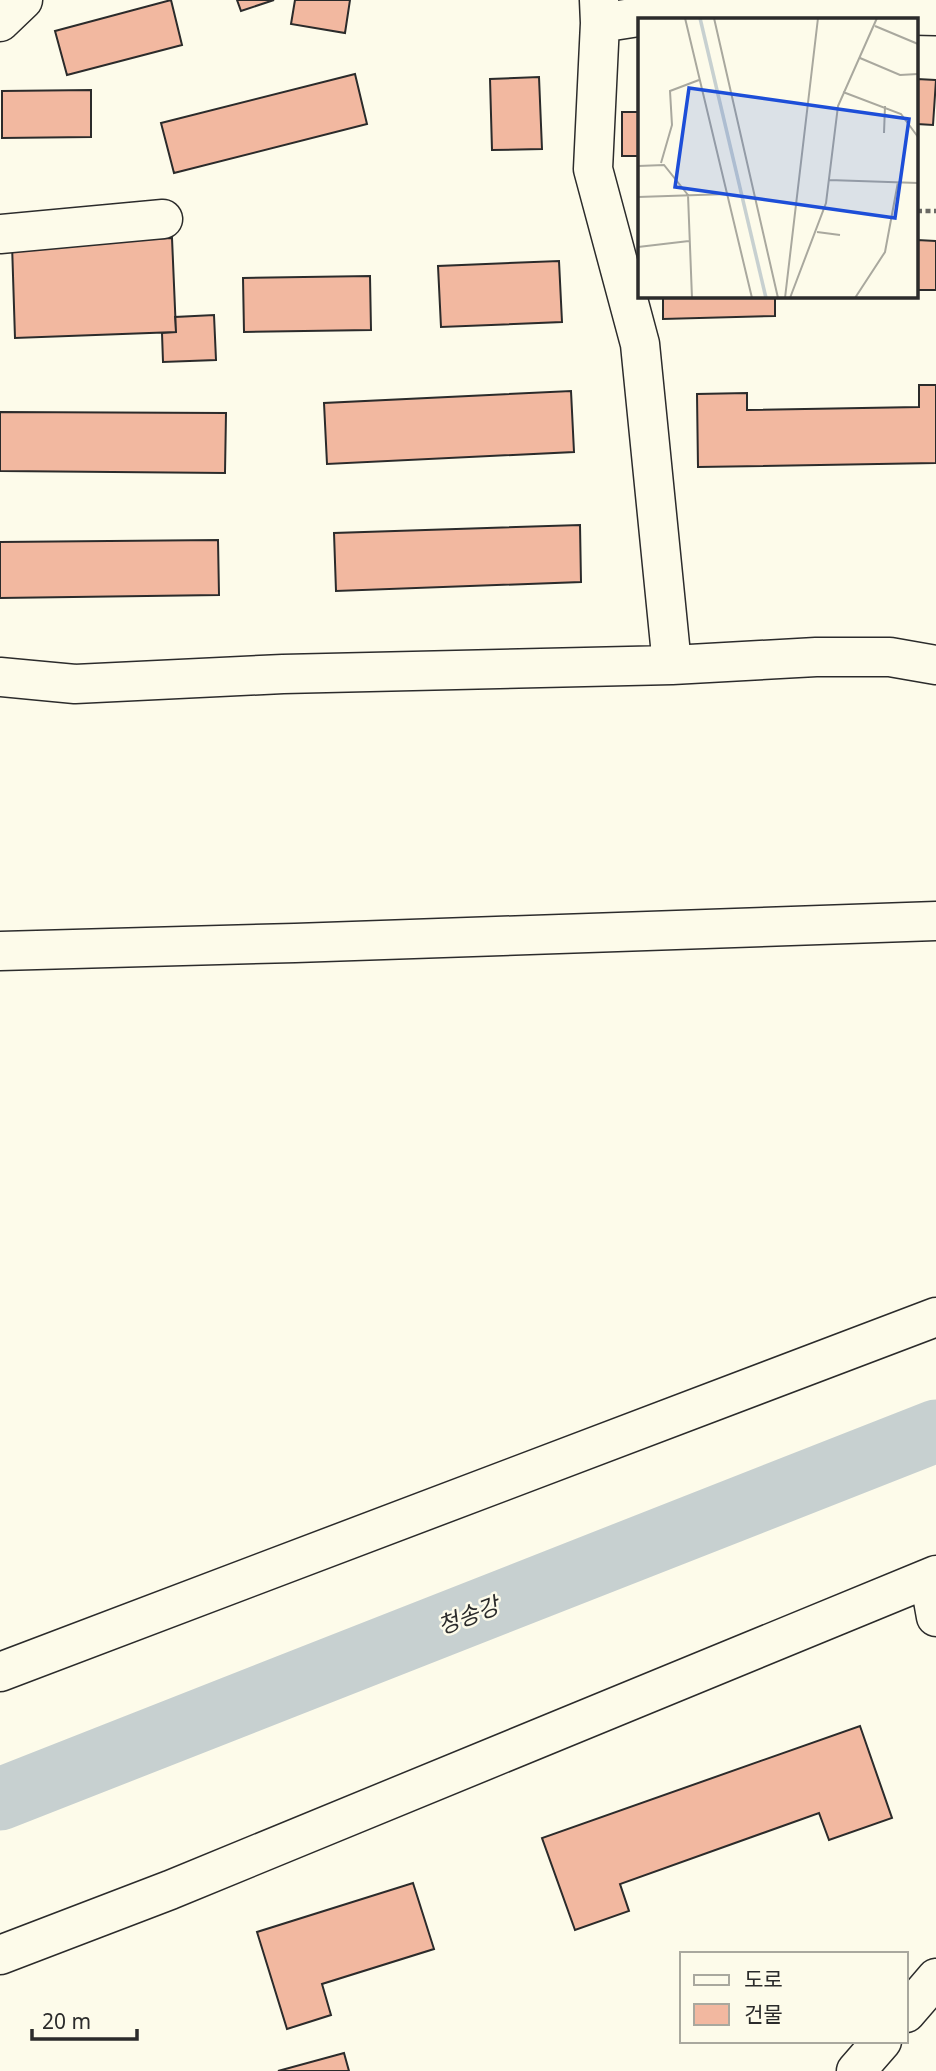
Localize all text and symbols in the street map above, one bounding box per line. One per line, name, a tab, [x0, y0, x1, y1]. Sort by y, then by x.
inset map	[638, 18, 918, 298]
water label: 청송강	[433, 1588, 506, 1641]
legend	[680, 1952, 908, 2043]
text: 도로	[744, 1965, 783, 1993]
scale bar	[32, 1997, 136, 2041]
text: 건물	[744, 2000, 783, 2028]
text: 20 m	[42, 2007, 91, 2035]

